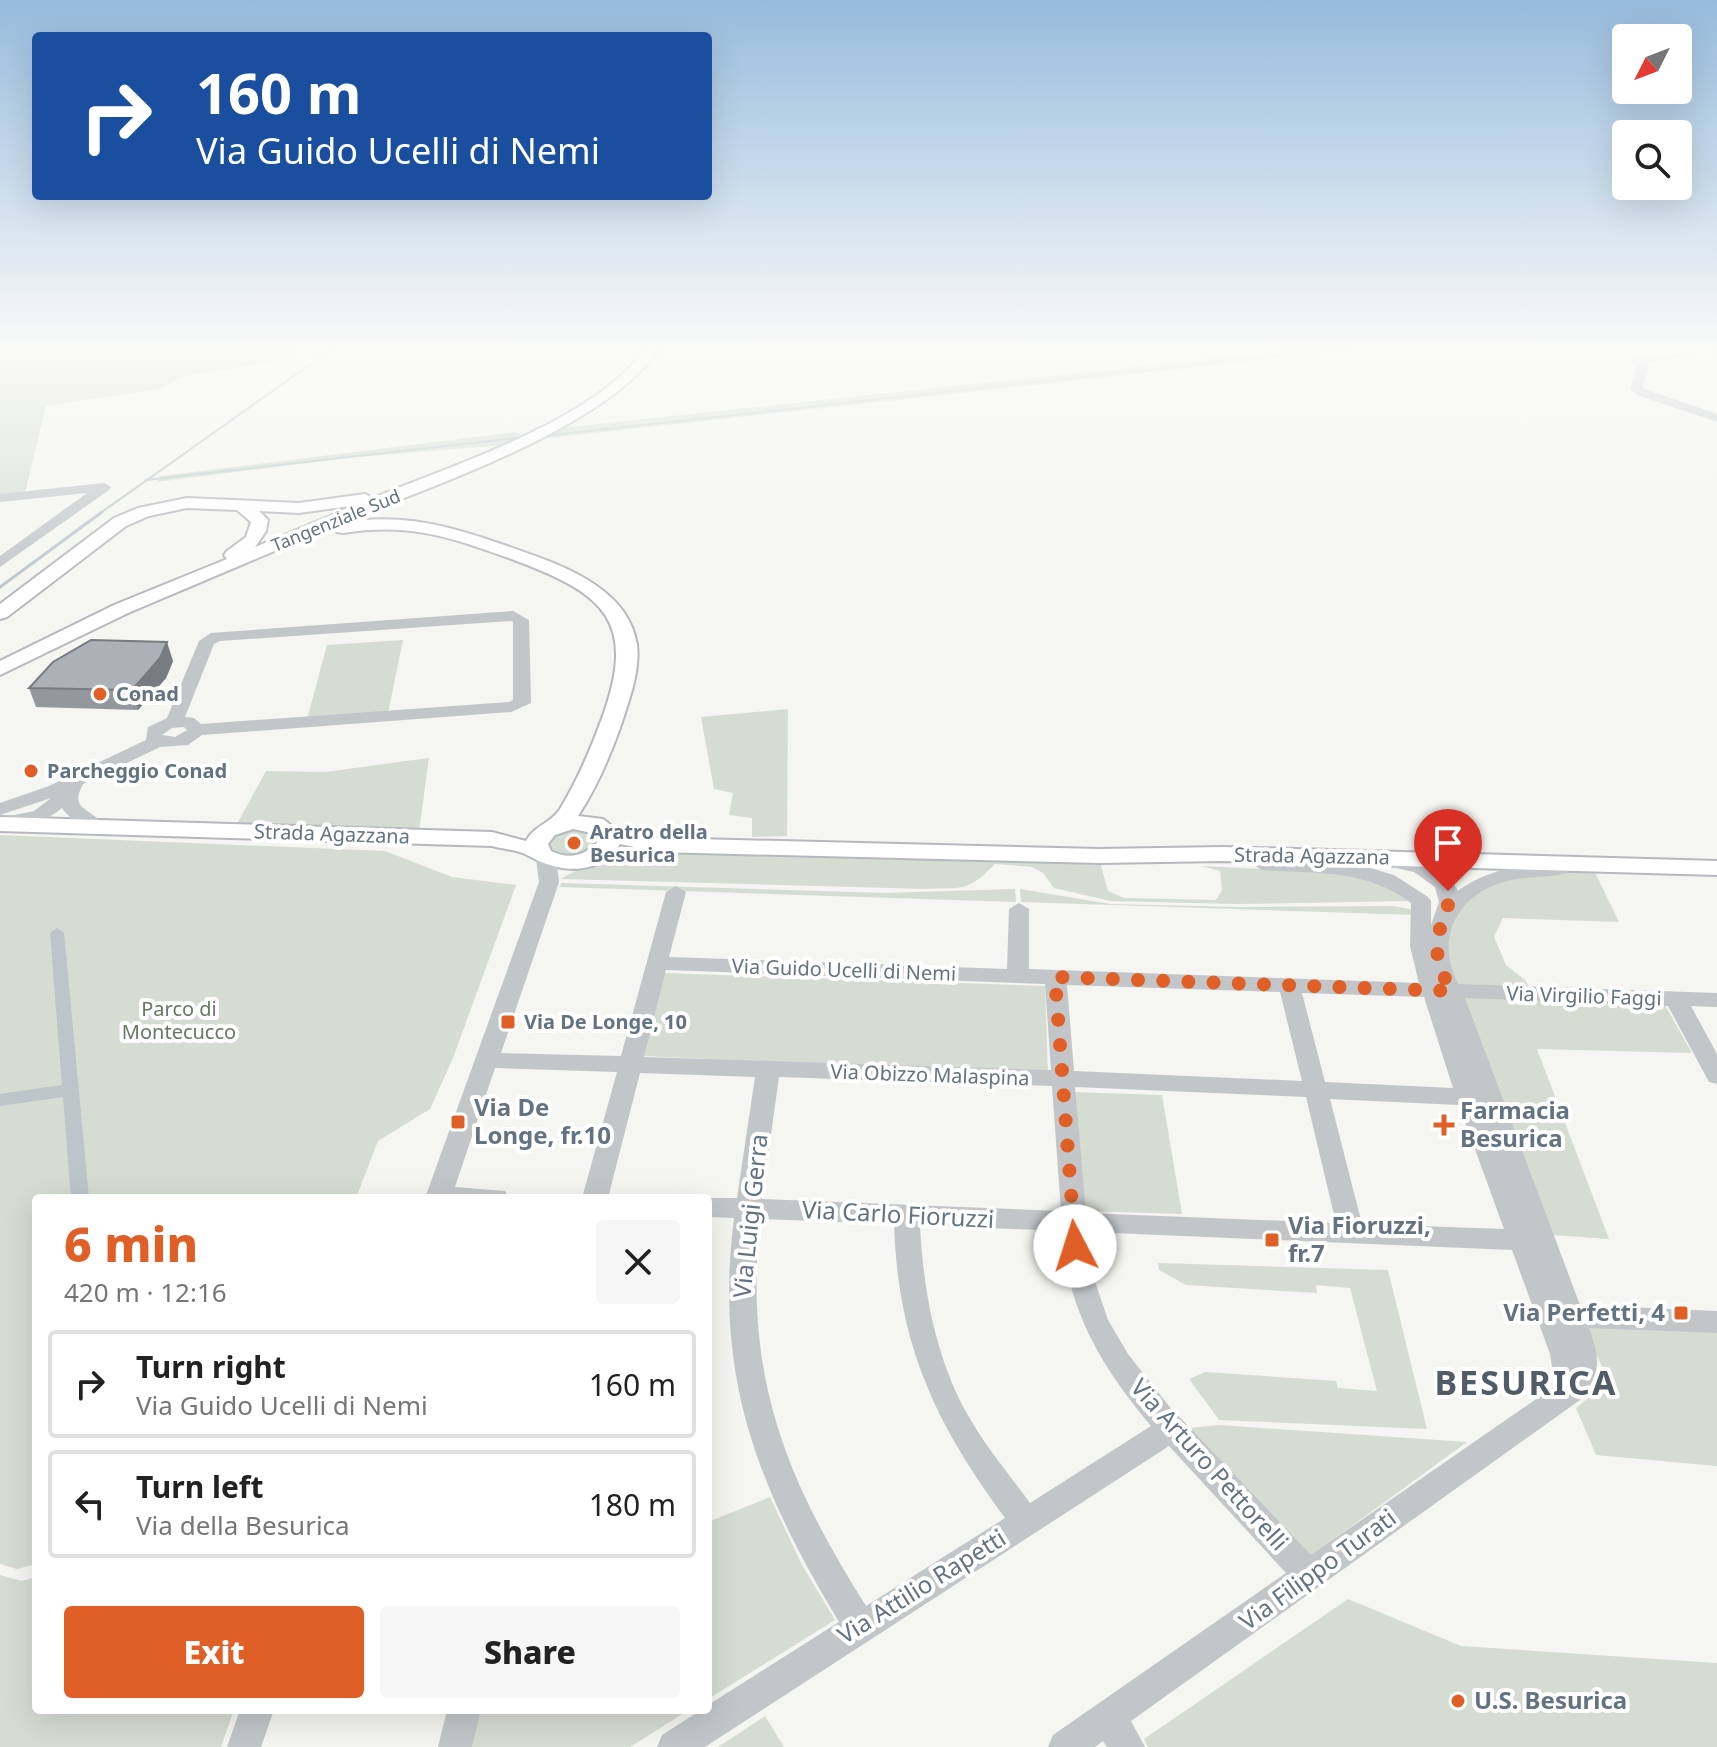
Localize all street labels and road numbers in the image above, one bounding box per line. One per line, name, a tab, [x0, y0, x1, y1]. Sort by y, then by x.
street label: Tangenziale Sud	[268, 483, 404, 557]
street label: Strada Agazzana	[254, 817, 410, 850]
street label: Strada Agazzana	[1234, 841, 1390, 870]
street label: Via Guido Ucelli di Nemi	[731, 952, 957, 987]
street label: Via Virgilio Faggi	[1506, 979, 1662, 1012]
street label: Via Obizzo Malaspina	[830, 1058, 1030, 1091]
street label: Via Luigi Gerra	[724, 1132, 775, 1300]
street label: Via Carlo Fioruzzi	[801, 1192, 995, 1235]
street label: Via Arturo Pettorelli	[1124, 1371, 1296, 1557]
street label: Via Filippo Turati	[1232, 1501, 1402, 1637]
street label: Via Attilio Rapetti	[831, 1521, 1012, 1651]

